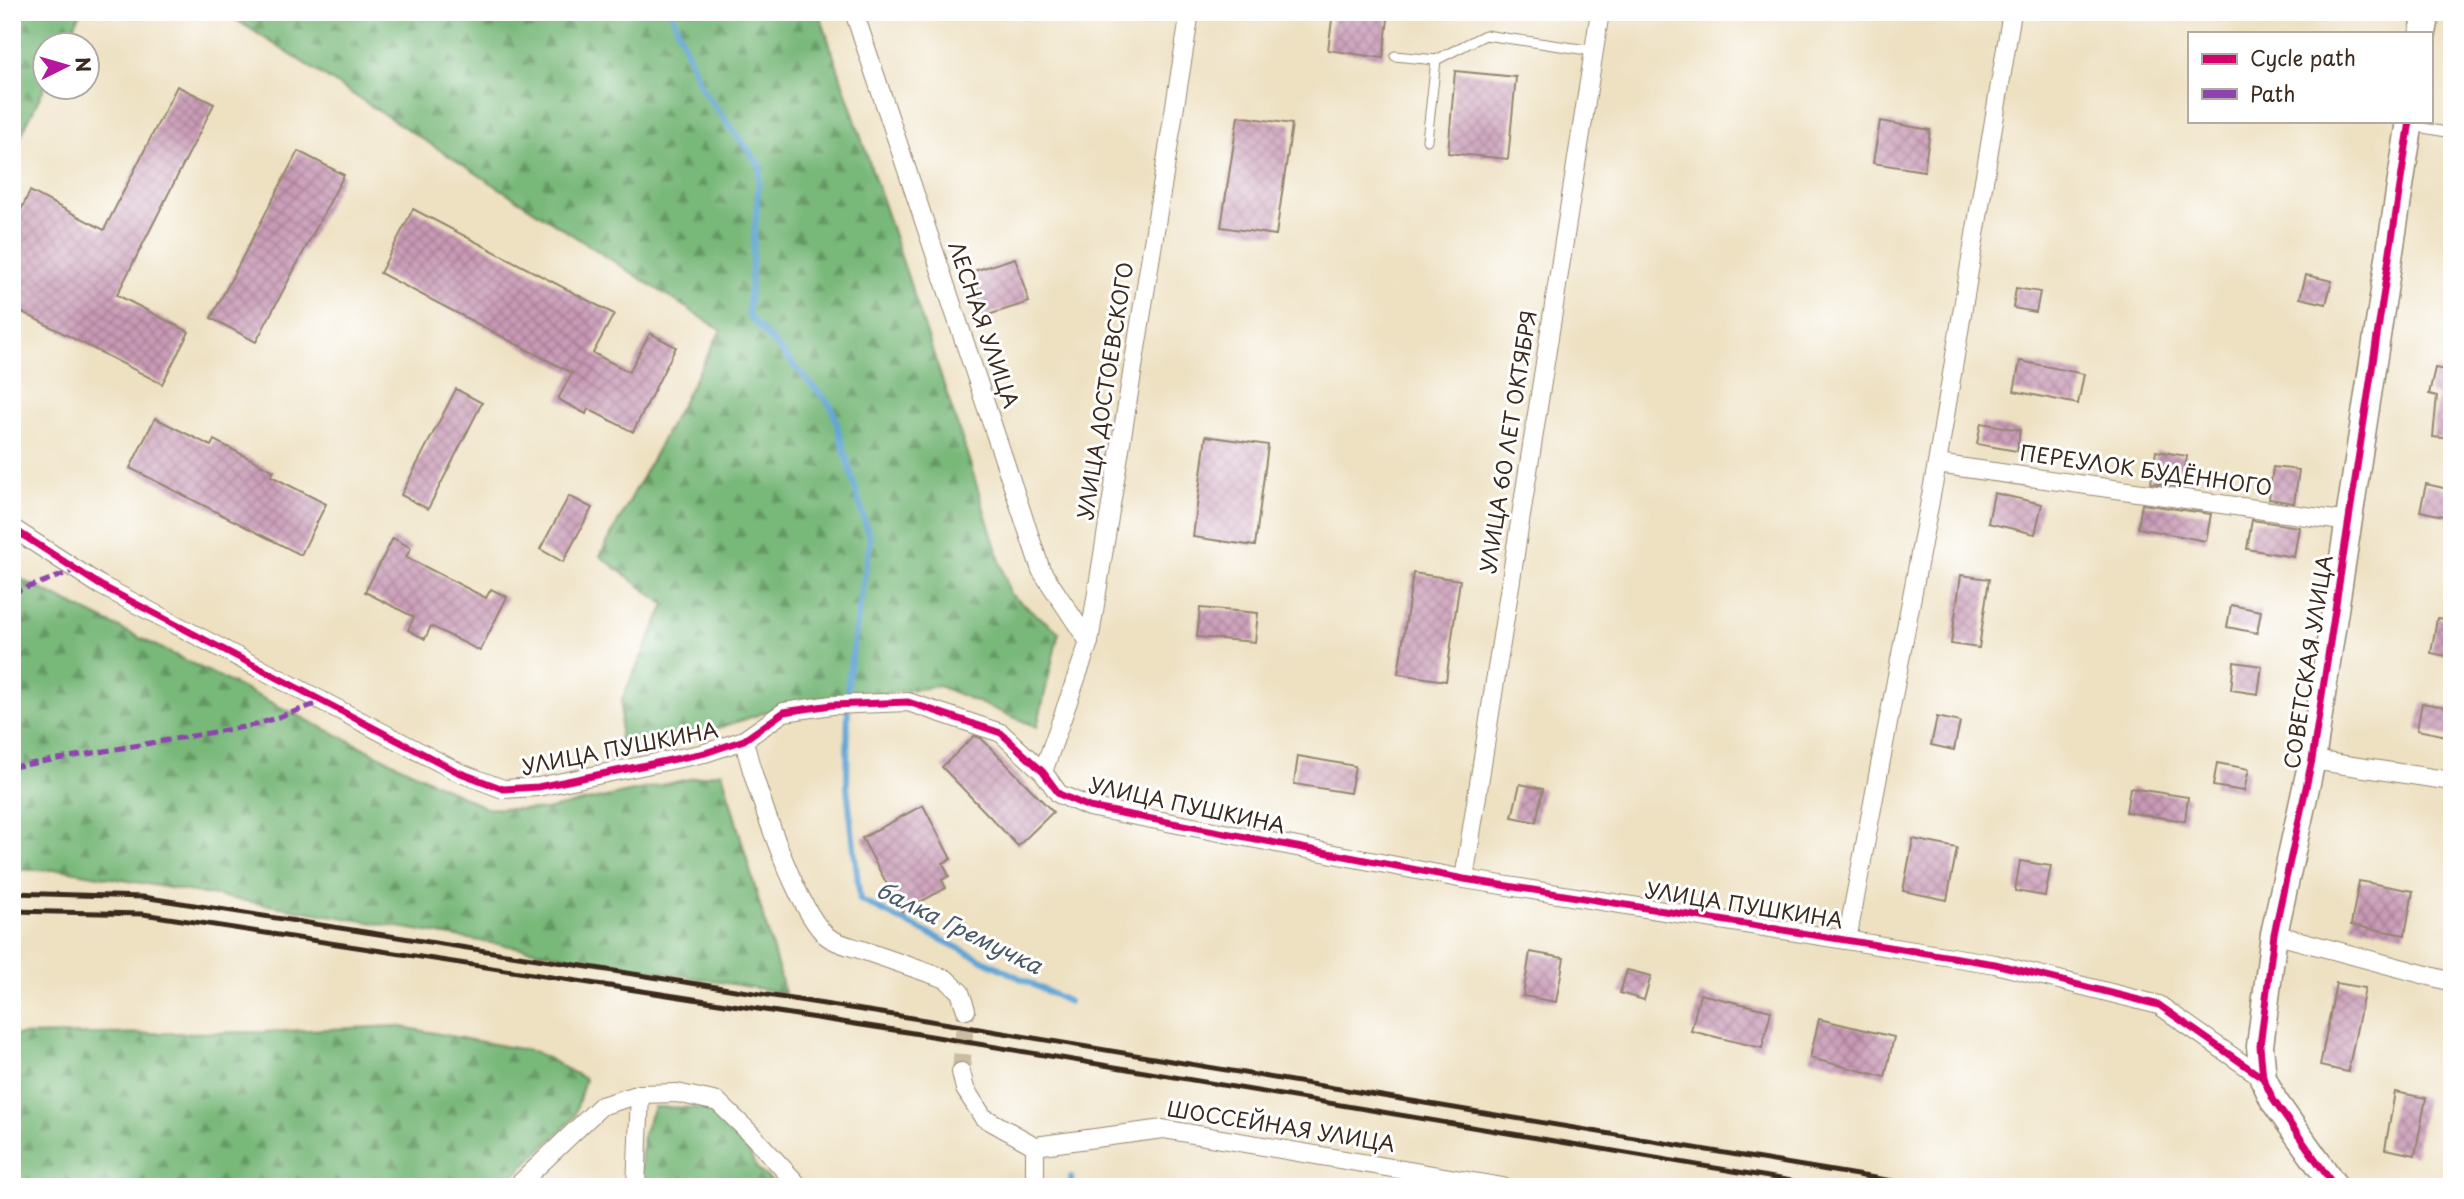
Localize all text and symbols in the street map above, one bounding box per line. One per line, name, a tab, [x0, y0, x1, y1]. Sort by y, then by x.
north arrow	[32, 32, 102, 102]
legend	[2188, 32, 2432, 122]
text: Cycle path	[2250, 41, 2356, 73]
text: N	[69, 56, 99, 73]
text: Path	[2250, 77, 2295, 109]
street label: ЛЕСНАЯ УЛИЦА	[941, 237, 1028, 412]
street label: УЛИЦА ДОСТОЕВСКОГО	[1068, 260, 1140, 522]
street label: УЛИЦА 60 ЛЕТ ОКТЯБРЯ	[1470, 308, 1544, 575]
street label: ПЕРЕУЛОК БУДЁННОГО	[2018, 435, 2274, 503]
street label: СОВЕТСКАЯ УЛИЦА	[2274, 552, 2340, 771]
street label: УЛИЦА ПУШКИНА	[519, 712, 721, 782]
street label: УЛИЦА ПУШКИНА	[1086, 768, 1288, 840]
water label: балка Гремучка	[871, 871, 1049, 982]
street label: УЛИЦА ПУШКИНА	[1643, 873, 1845, 935]
street label: ШОССЕЙНАЯ УЛИЦА	[1165, 1091, 1398, 1159]

